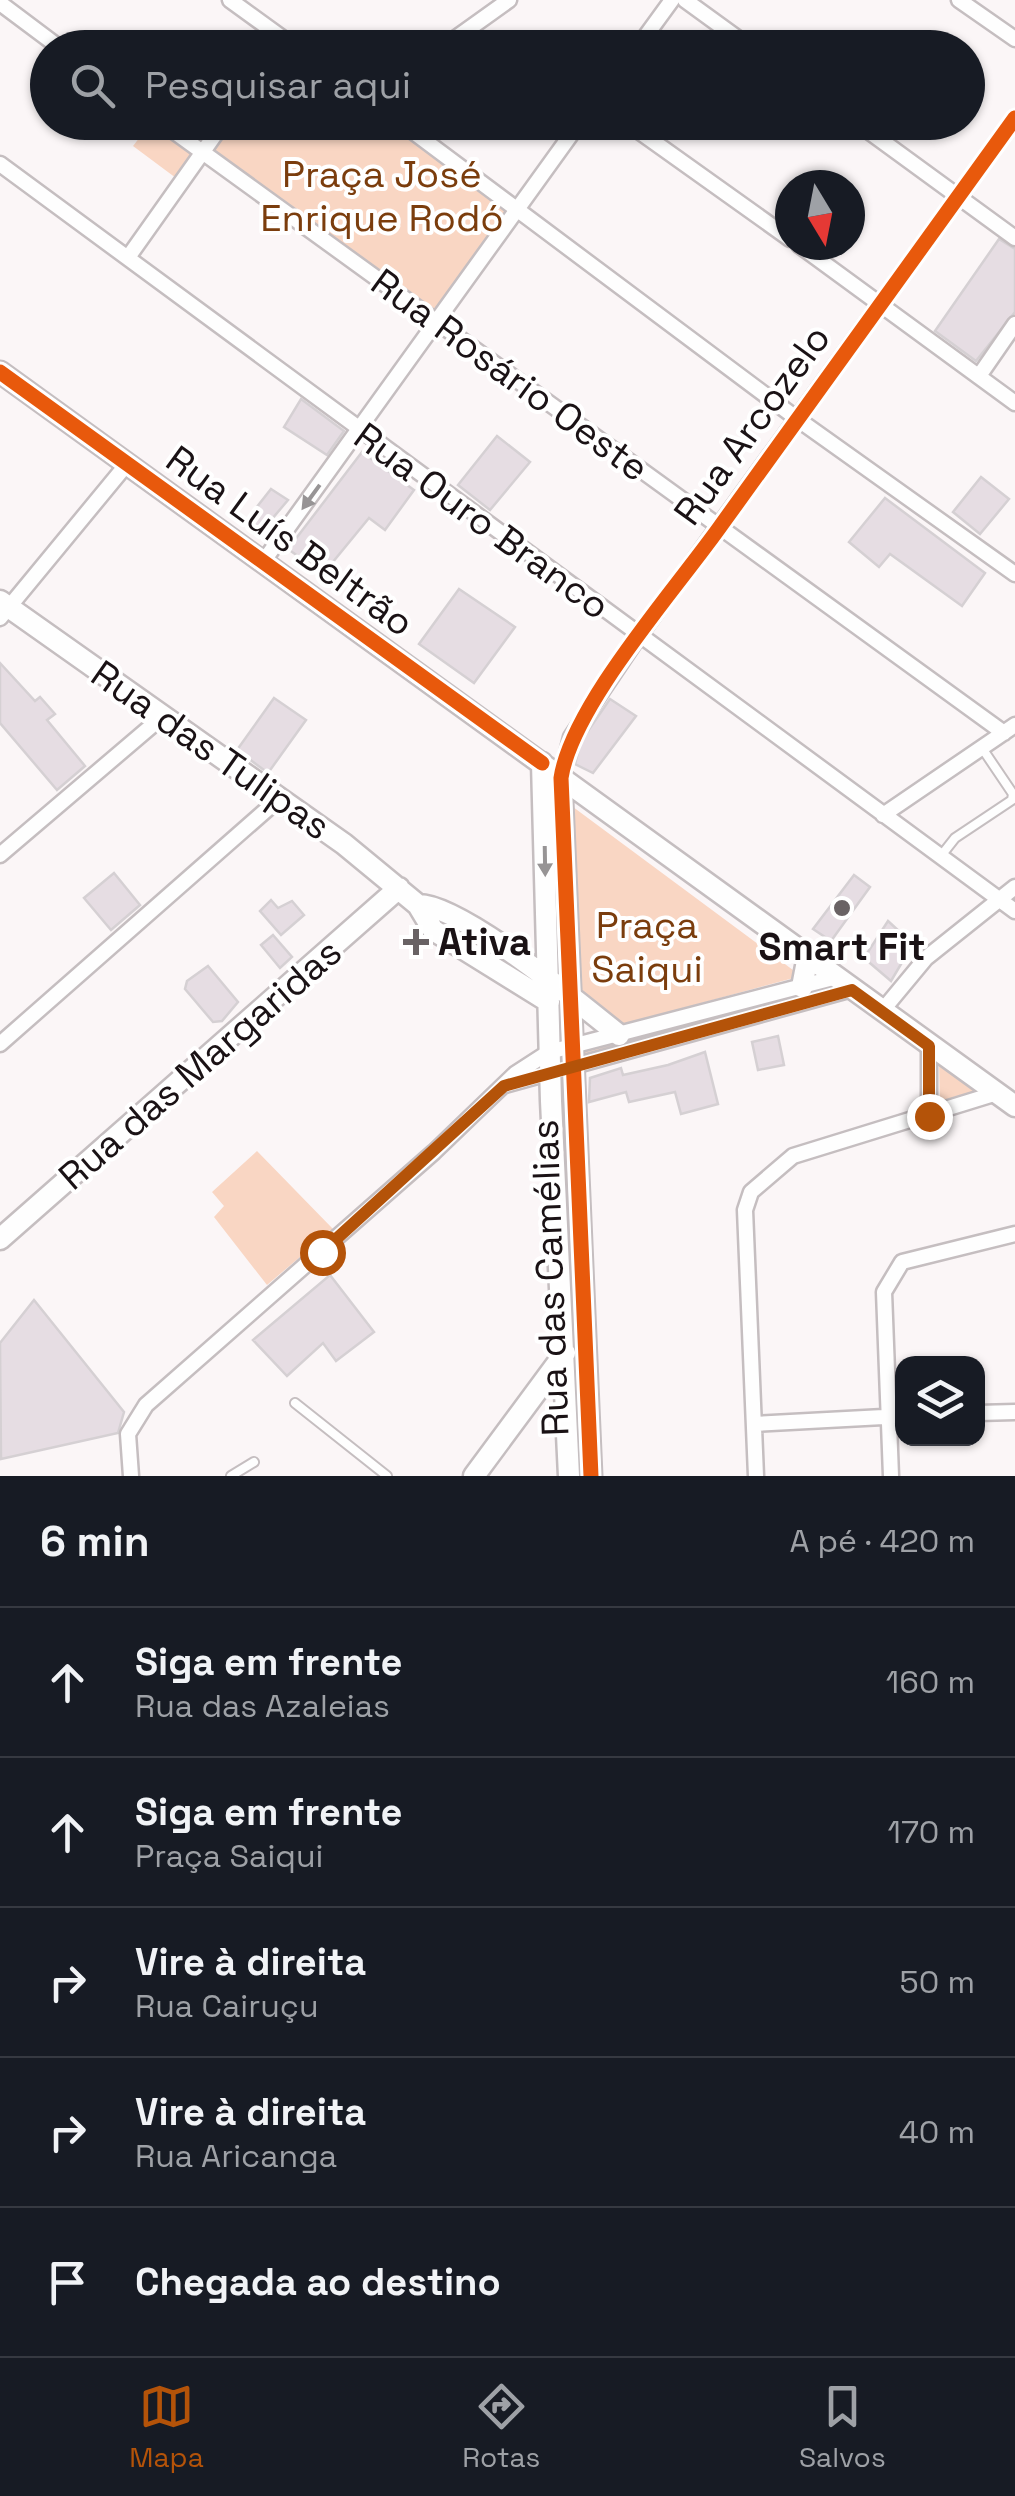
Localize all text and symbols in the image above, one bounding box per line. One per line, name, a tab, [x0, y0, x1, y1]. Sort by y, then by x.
search box	[30, 30, 985, 140]
icon: search	[65, 58, 120, 113]
text: Pesquisar aqui	[145, 61, 411, 109]
park label: Praça José Enrique Rodó	[260, 150, 504, 242]
north arrow	[775, 170, 865, 260]
street label: Rua Rosário Oeste	[362, 258, 658, 492]
street label: Rua Arcozelo	[663, 316, 841, 534]
street label: Rua Ouro Branco	[345, 412, 619, 630]
street label: Rua Luís Beltrão	[157, 435, 423, 647]
one-way arrow	[302, 484, 322, 510]
street label: Rua das Tulipas	[82, 650, 340, 850]
one-way arrow	[538, 845, 554, 877]
marker: Smart Fit	[831, 897, 853, 919]
park label: Praça Saiqui	[591, 901, 703, 993]
place label: Ativa	[438, 918, 531, 966]
place label: Smart Fit	[758, 923, 926, 971]
street label: Rua das Margaridas	[49, 928, 351, 1200]
marker: Ativa	[403, 929, 429, 955]
route end	[907, 1094, 953, 1140]
street label: Rua das Camélias	[520, 1119, 580, 1437]
route start	[300, 1230, 346, 1276]
map controls	[895, 1356, 985, 1446]
button: layers	[895, 1356, 985, 1446]
text: 6 min	[40, 1515, 150, 1568]
text: A pé · 420 m	[790, 1521, 975, 1561]
text: Siga em frente	[135, 1638, 402, 1686]
icon: ahead	[40, 1655, 95, 1710]
text: 160 m	[886, 1662, 975, 1702]
text: Rua das Azaleias	[135, 1686, 390, 1726]
text: Siga em frente	[135, 1788, 402, 1836]
icon: ahead	[40, 1805, 95, 1860]
text: 170 m	[888, 1812, 975, 1852]
text: Praça Saiqui	[135, 1836, 323, 1876]
text: Vire à direita	[135, 1938, 366, 1986]
icon: right	[40, 1955, 95, 2010]
text: 50 m	[900, 1962, 975, 2002]
text: Rua Cairuçu	[135, 1986, 319, 2026]
text: Vire à direita	[135, 2088, 366, 2136]
icon: right	[40, 2105, 95, 2160]
text: 40 m	[899, 2112, 975, 2152]
text: Rua Aricanga	[135, 2136, 337, 2176]
icon: arrive	[40, 2255, 95, 2310]
text: Chegada ao destino	[135, 2258, 501, 2306]
tab: Mapa	[129, 2379, 204, 2475]
tab: Rotas	[462, 2379, 540, 2475]
tab: Salvos	[799, 2379, 886, 2475]

